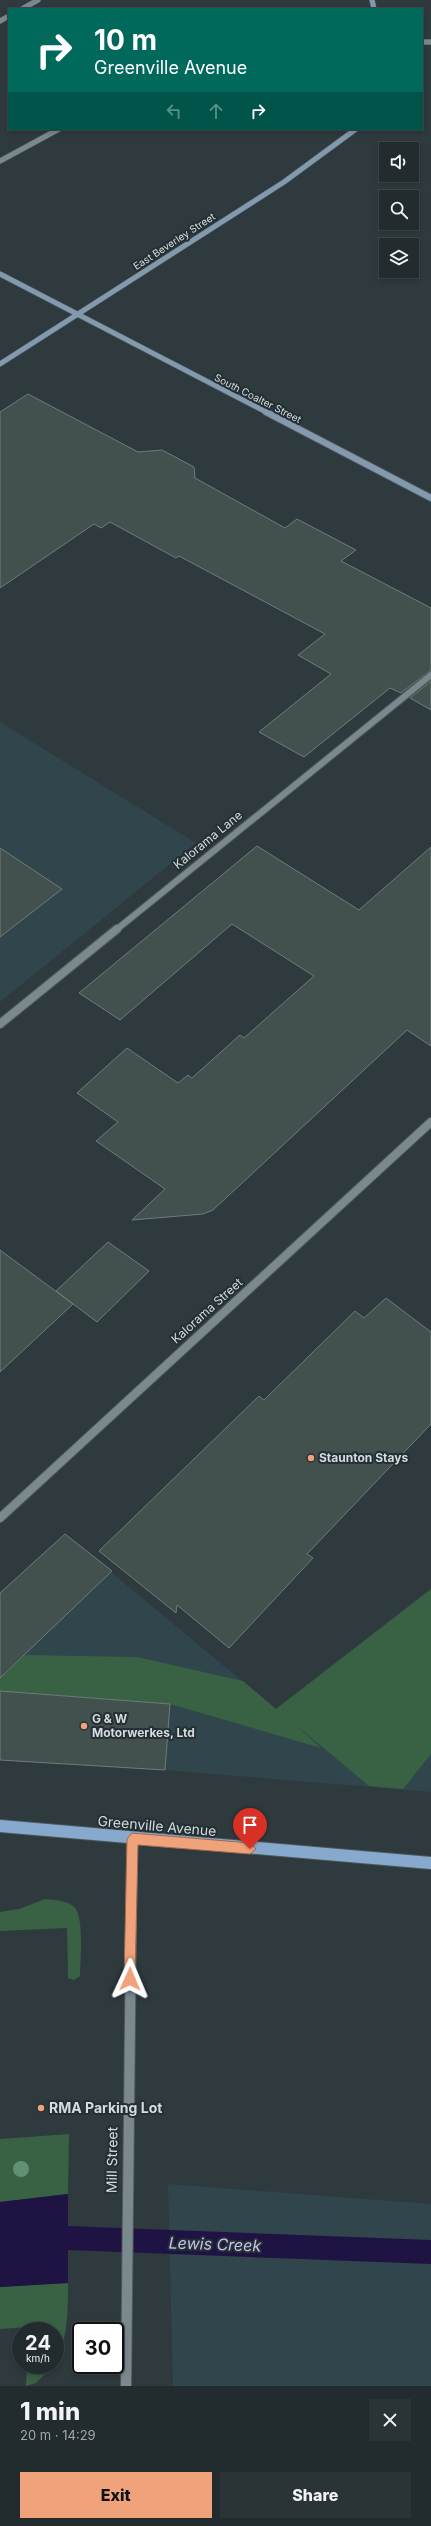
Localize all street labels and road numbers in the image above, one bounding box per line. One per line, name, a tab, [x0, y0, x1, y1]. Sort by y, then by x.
street label: East Beverley Street	[131, 210, 218, 272]
street label: South Coalter Street	[213, 371, 304, 425]
street label: Kalorama Lane	[170, 807, 245, 872]
street label: Kalorama Street	[168, 1275, 245, 1347]
street label: Greenville Avenue	[97, 1812, 217, 1839]
street label: Mill Street	[102, 2126, 121, 2193]

